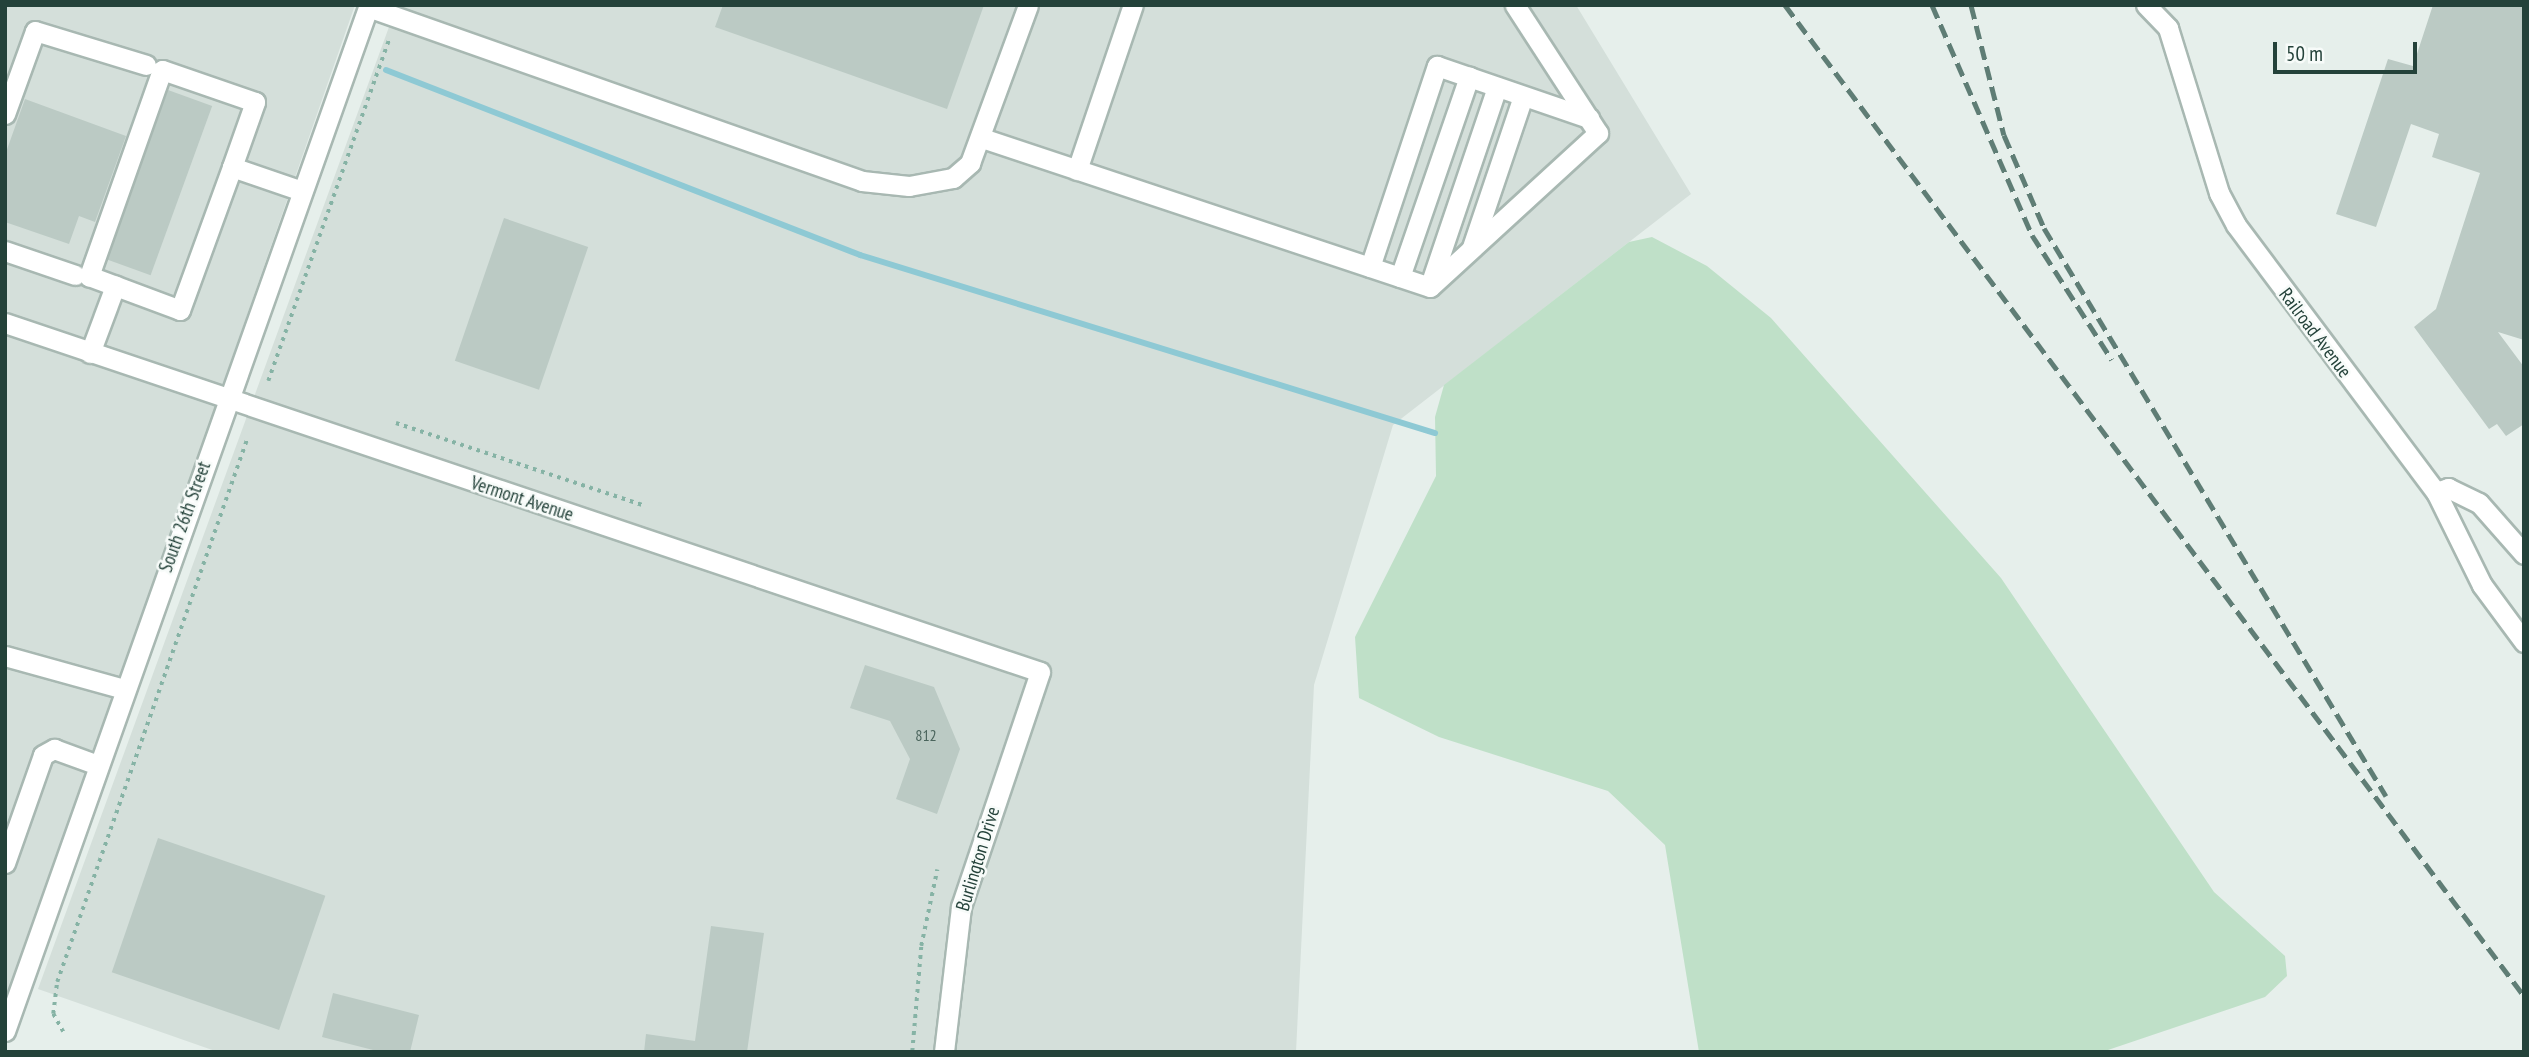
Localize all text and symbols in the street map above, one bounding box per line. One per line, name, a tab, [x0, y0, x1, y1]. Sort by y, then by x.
scale bar	[2277, 28, 2420, 72]
text: 50 m	[2286, 40, 2323, 67]
street label: Railroad Avenue	[2274, 284, 2356, 382]
street label: South 26th Street	[154, 458, 216, 576]
street label: Vermont Avenue	[468, 472, 576, 526]
house number: 812	[915, 725, 937, 745]
street label: Burlington Drive	[951, 804, 1005, 914]

